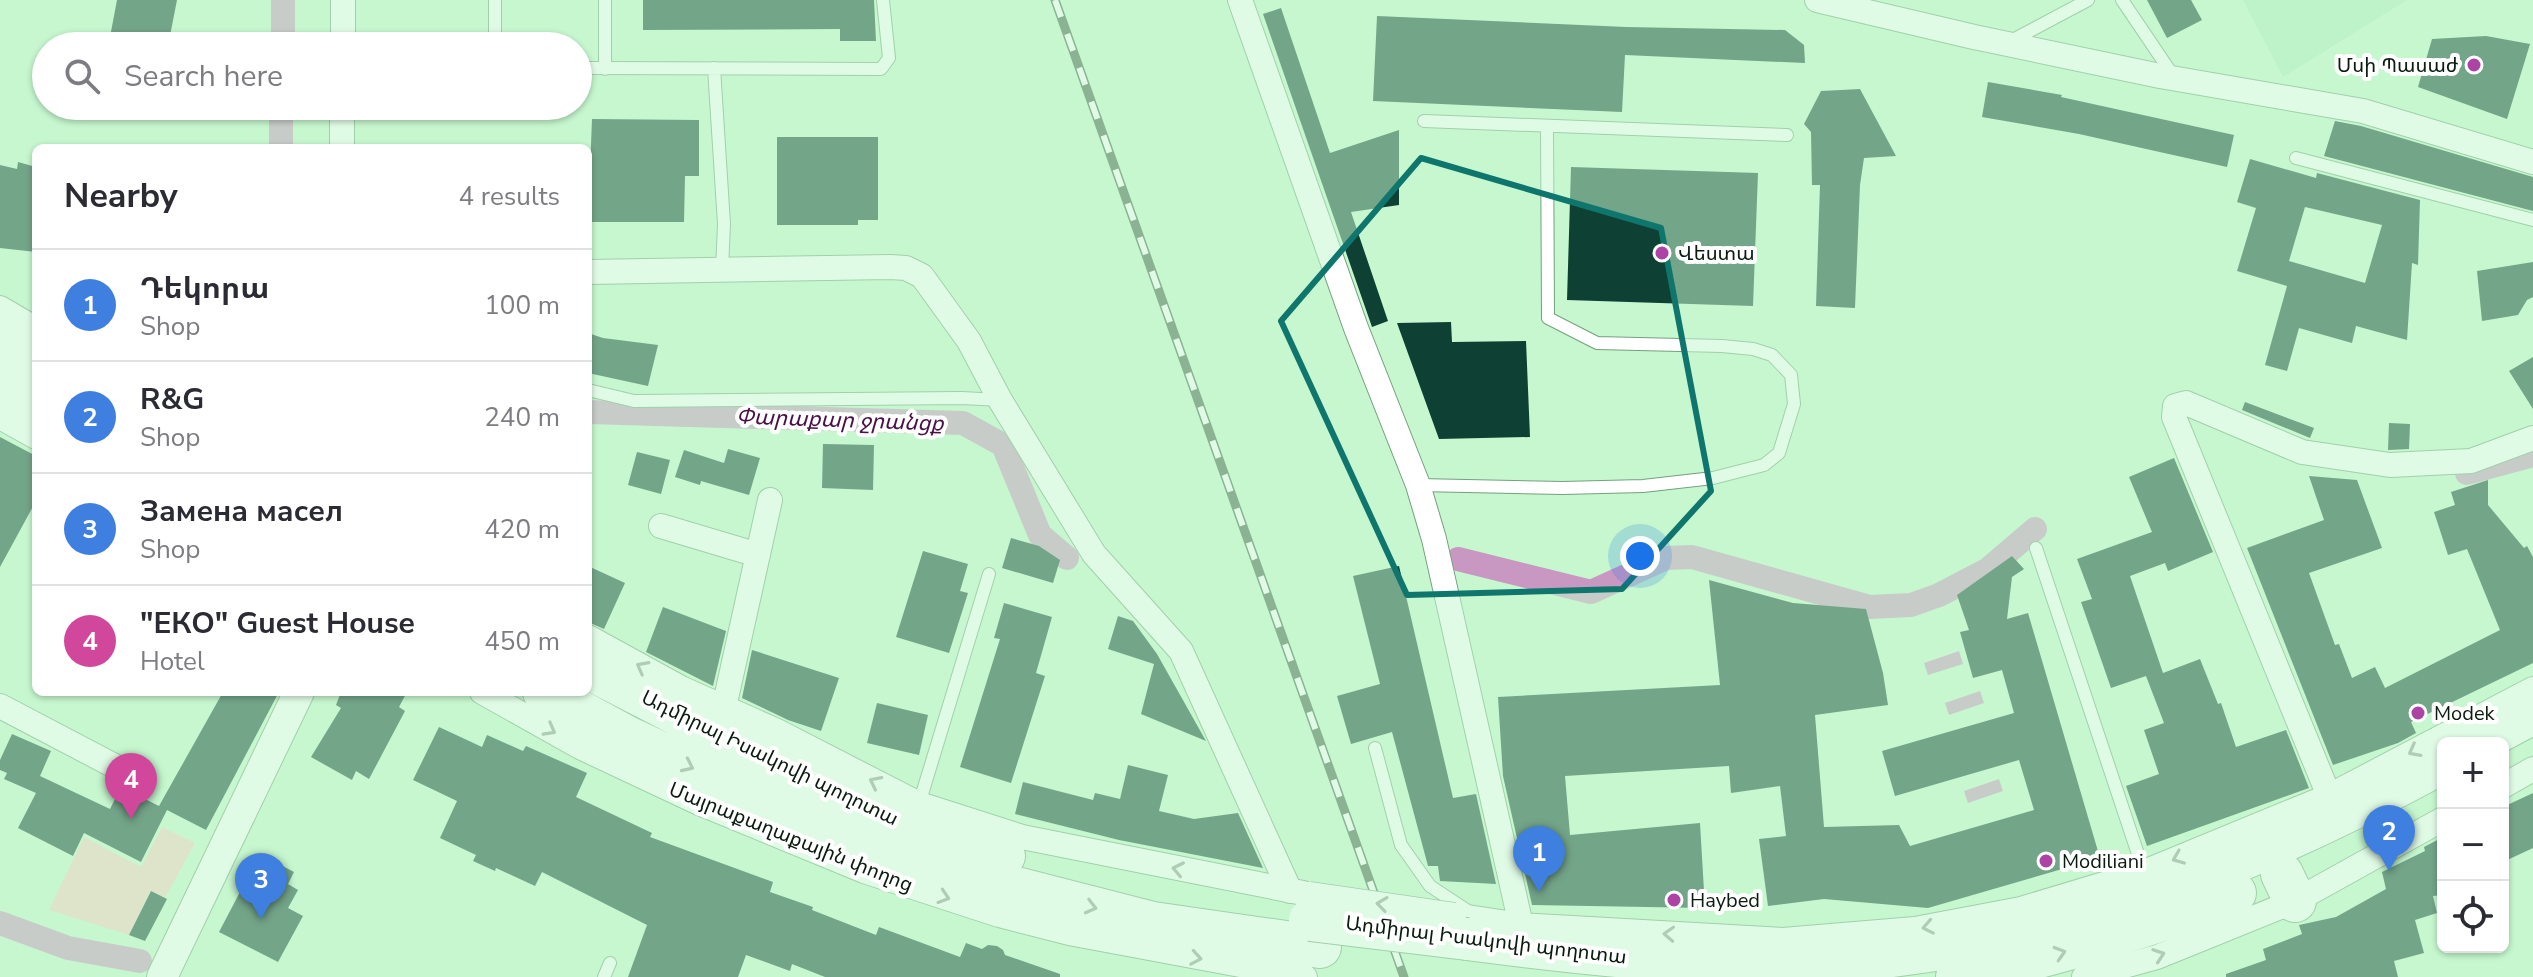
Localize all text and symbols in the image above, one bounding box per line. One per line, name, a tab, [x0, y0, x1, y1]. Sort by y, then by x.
search box	[32, 32, 592, 120]
place label: Մսի Պասաժ	[2337, 52, 2459, 79]
icon: search	[60, 54, 104, 98]
text: Search here	[124, 56, 283, 97]
marker: Մսի Պասաժ	[2465, 56, 2483, 74]
text: Nearby	[64, 173, 178, 219]
text: 4 results	[459, 179, 560, 214]
place label: Վեստա	[1678, 240, 1755, 267]
marker: Վեստա	[1653, 244, 1671, 262]
text: Դեկորա	[140, 268, 270, 309]
text: 1	[82, 288, 98, 323]
text: 100 m	[484, 288, 560, 323]
text: Shop	[140, 309, 200, 344]
text: R&G	[140, 379, 204, 420]
text: 2	[82, 400, 98, 435]
text: 240 m	[484, 400, 560, 435]
water label: Փարաքար ջրանցք	[736, 401, 945, 439]
text: Shop	[140, 420, 200, 455]
text: Замена масел	[140, 491, 343, 532]
text: 3	[82, 512, 98, 547]
text: 420 m	[484, 512, 560, 547]
text: Shop	[140, 532, 200, 567]
your location	[1620, 536, 1660, 576]
text: "ЕКО" Guest House	[140, 603, 415, 644]
text: 4	[82, 624, 98, 659]
text: 450 m	[484, 624, 560, 659]
text: Hotel	[140, 644, 205, 679]
one-way arrow	[636, 661, 651, 676]
street label: Ադմիրալ Իսակովի պողոտա	[637, 684, 903, 832]
place label: Modek	[2434, 700, 2496, 727]
marker: Modek	[2409, 704, 2427, 722]
one-way arrow	[541, 720, 556, 736]
map controls	[2437, 737, 2509, 953]
button: +	[2437, 737, 2509, 809]
one-way arrow	[2408, 742, 2423, 757]
pin: 4	[105, 753, 157, 819]
one-way arrow	[680, 756, 695, 772]
street label: Մայրաքաղաքային փողոց	[665, 776, 917, 898]
one-way arrow	[869, 776, 884, 791]
pin: 2	[2363, 805, 2415, 871]
button: −	[2437, 809, 2509, 881]
pin: 1	[1513, 826, 1565, 892]
place label: Modiliani	[2062, 848, 2144, 875]
one-way arrow	[2172, 849, 2186, 865]
marker: Modiliani	[2037, 852, 2055, 870]
pin: 3	[235, 853, 287, 919]
one-way arrow	[1171, 861, 1185, 878]
button: locate	[2437, 881, 2509, 953]
one-way arrow	[936, 887, 950, 903]
place label: Haybed	[1690, 887, 1760, 914]
marker: Haybed	[1665, 891, 1683, 909]
one-way arrow	[1375, 896, 1389, 913]
one-way arrow	[1083, 898, 1097, 915]
street label: Ադմիրալ Իսակովի պողոտա	[1344, 909, 1628, 971]
one-way arrow	[1921, 917, 1934, 934]
one-way arrow	[1662, 926, 1675, 943]
one-way arrow	[2053, 946, 2067, 962]
one-way arrow	[1189, 948, 1203, 965]
one-way arrow	[2151, 949, 2165, 965]

